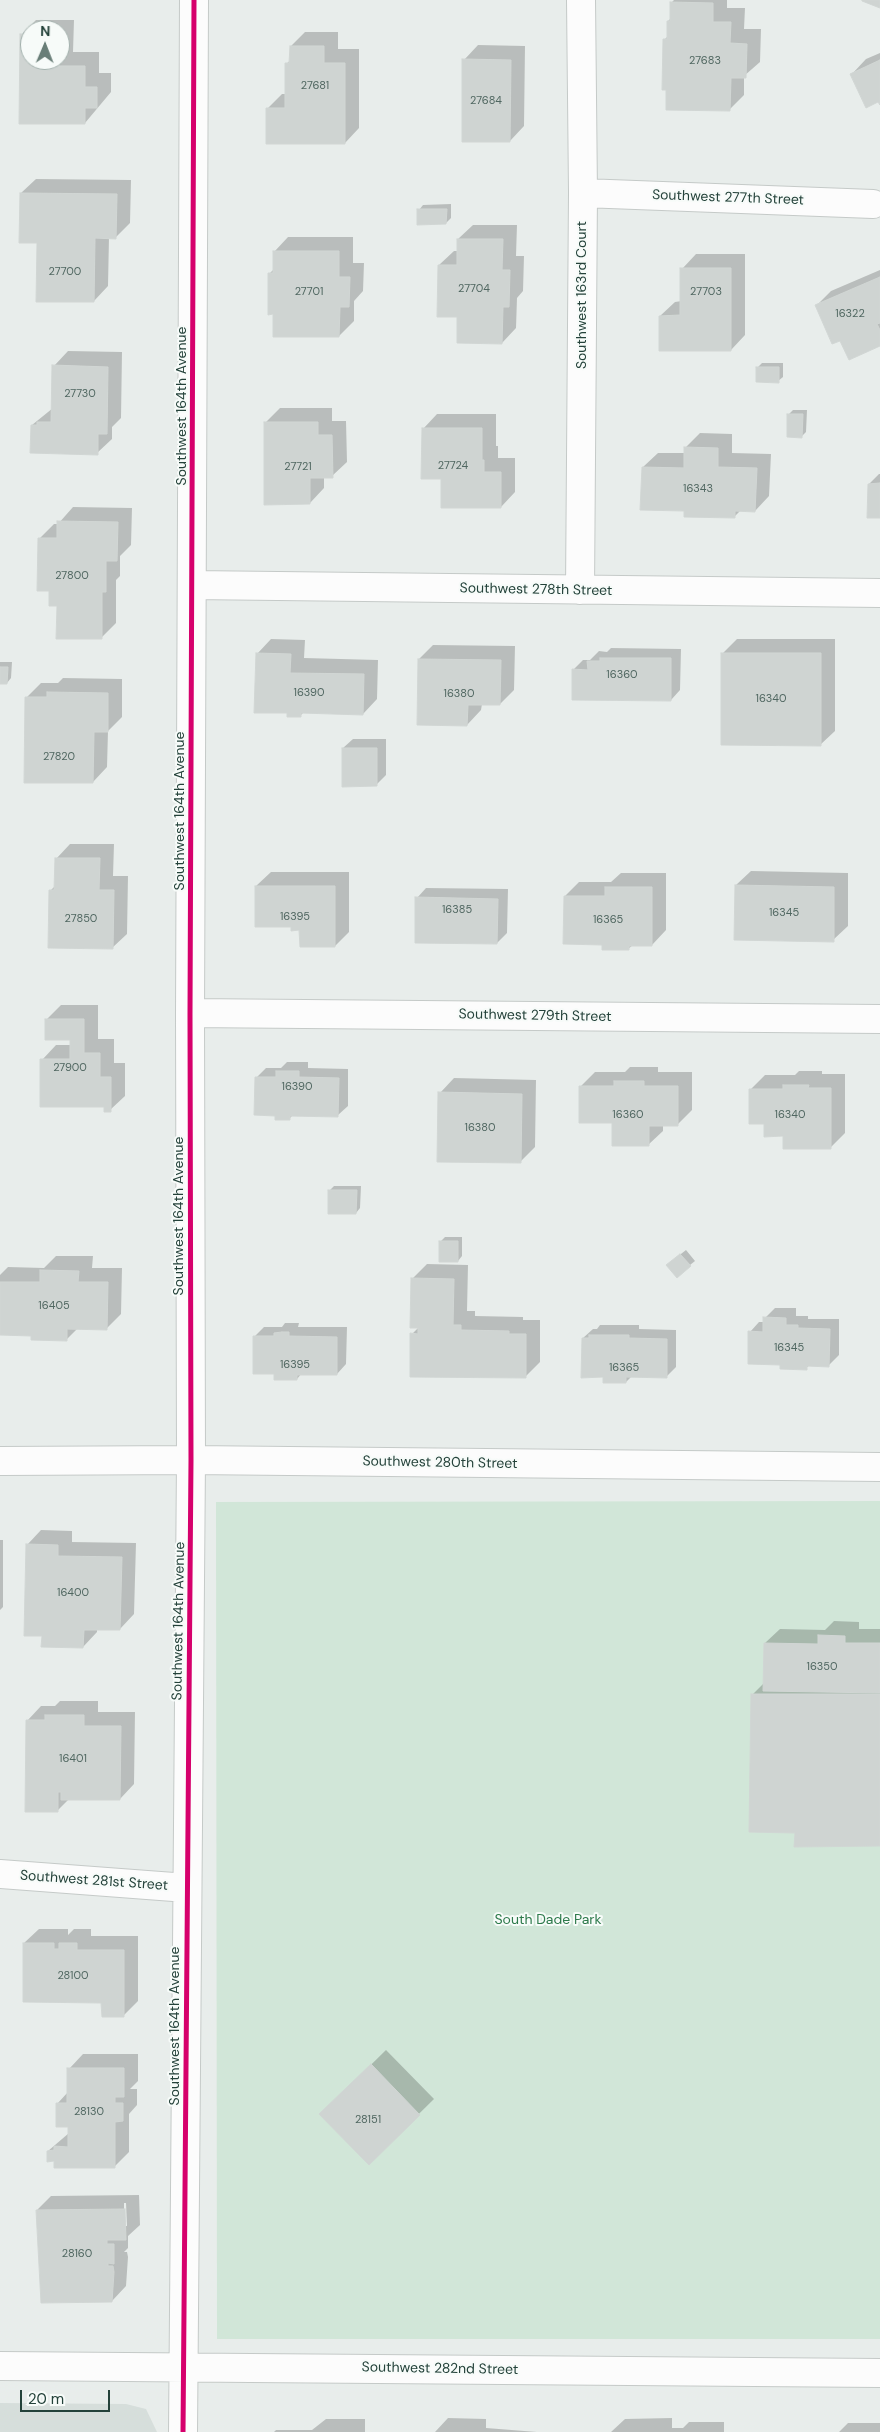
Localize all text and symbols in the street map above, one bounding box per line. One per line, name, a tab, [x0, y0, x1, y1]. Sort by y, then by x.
north arrow	[20, 20, 70, 70]
text: N	[40, 22, 51, 40]
house number: 27683	[689, 54, 721, 68]
house number: 27681	[301, 79, 329, 93]
house number: 27684	[470, 94, 502, 108]
street label: Southwest 277th Street	[652, 187, 804, 209]
street label: Southwest 163rd Court	[574, 221, 590, 369]
house number: 27700	[49, 265, 81, 279]
house number: 27704	[458, 282, 490, 296]
house number: 27701	[295, 285, 323, 299]
house number: 27703	[690, 285, 722, 299]
house number: 16322	[835, 307, 865, 321]
street label: Southwest 164th Avenue	[174, 327, 190, 485]
house number: 27730	[64, 387, 96, 401]
house number: 27724	[438, 459, 468, 473]
house number: 27721	[284, 460, 312, 474]
house number: 16343	[683, 482, 713, 496]
house number: 27800	[55, 569, 89, 583]
street label: Southwest 278th Street	[459, 580, 613, 600]
house number: 16360	[606, 668, 638, 682]
house number: 16390	[294, 686, 324, 700]
house number: 16380	[443, 687, 475, 701]
house number: 16340	[755, 692, 787, 706]
street label: Southwest 164th Avenue	[172, 732, 188, 890]
house number: 27820	[43, 750, 75, 764]
house number: 16385	[442, 903, 472, 917]
house number: 16345	[769, 906, 799, 920]
house number: 16395	[280, 910, 310, 924]
house number: 27850	[65, 912, 97, 926]
house number: 16365	[593, 913, 623, 927]
street label: Southwest 279th Street	[458, 1006, 612, 1026]
house number: 27900	[53, 1061, 87, 1075]
house number: 16390	[282, 1080, 312, 1094]
house number: 16360	[612, 1108, 644, 1122]
house number: 16340	[774, 1108, 806, 1122]
house number: 16380	[464, 1121, 496, 1135]
street label: Southwest 164th Avenue	[171, 1137, 187, 1295]
house number: 16405	[38, 1299, 70, 1313]
house number: 16345	[774, 1341, 804, 1355]
house number: 16395	[280, 1358, 310, 1372]
house number: 16365	[609, 1361, 639, 1375]
street label: Southwest 280th Street	[362, 1453, 518, 1473]
street label: Southwest 164th Avenue	[169, 1541, 189, 1701]
house number: 16400	[57, 1586, 89, 1600]
house number: 16350	[806, 1660, 838, 1674]
house number: 16401	[59, 1752, 87, 1766]
street label: Southwest 281st Street	[19, 1867, 169, 1895]
park label: South Dade Park	[494, 1912, 602, 1928]
street label: Southwest 164th Avenue	[167, 1947, 183, 2105]
house number: 28100	[57, 1969, 89, 1983]
house number: 28130	[74, 2105, 104, 2119]
house number: 28151	[355, 2113, 381, 2127]
house number: 28160	[62, 2247, 92, 2261]
street label: Southwest 282nd Street	[362, 2359, 518, 2379]
scale bar	[22, 2380, 112, 2412]
text: 20 m	[28, 2389, 64, 2409]

